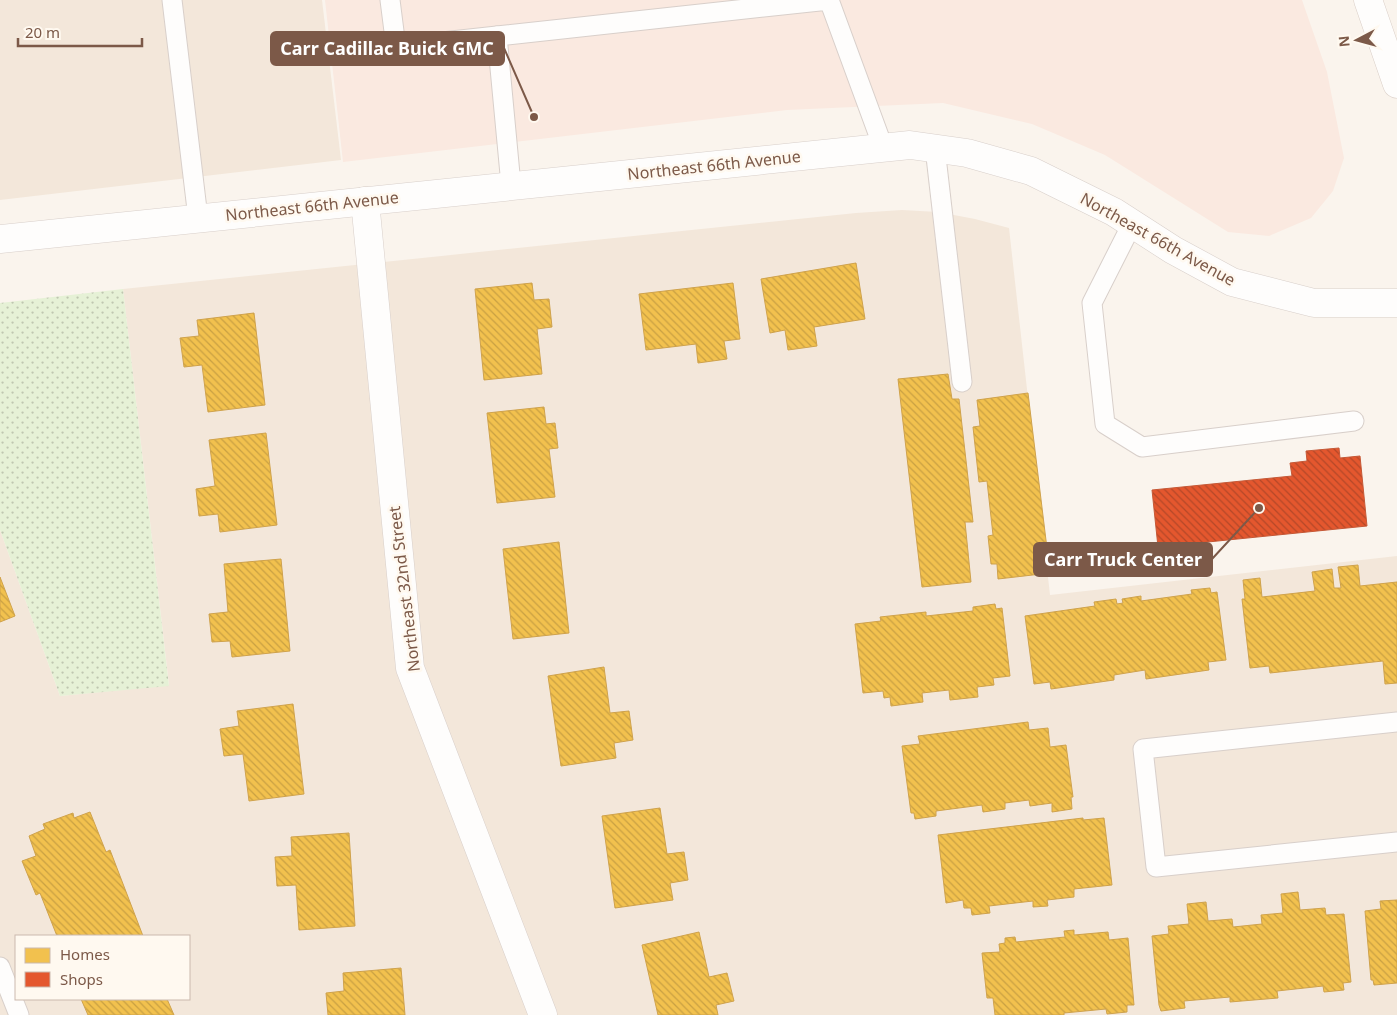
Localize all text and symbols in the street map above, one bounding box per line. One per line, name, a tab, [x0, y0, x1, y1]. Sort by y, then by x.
scale bar	[18, 15, 141, 47]
north arrow	[1332, 15, 1382, 65]
text: 20 m	[25, 22, 60, 42]
callout: Carr Cadillac Buick GMC	[271, 32, 504, 65]
text: N	[1334, 35, 1354, 48]
text: Carr Cadillac Buick GMC	[280, 36, 494, 60]
street label: Northeast 66th Avenue	[626, 145, 802, 185]
street label: Northeast 66th Avenue	[224, 186, 400, 226]
street label: Northeast 66th Avenue	[1077, 187, 1239, 291]
street label: Northeast 32nd Street	[383, 505, 425, 673]
callout: Carr Truck Center	[1034, 543, 1212, 576]
text: Carr Truck Center	[1044, 547, 1202, 571]
legend	[15, 935, 190, 1000]
text: Homes	[60, 944, 110, 964]
text: Shops	[60, 969, 103, 989]

